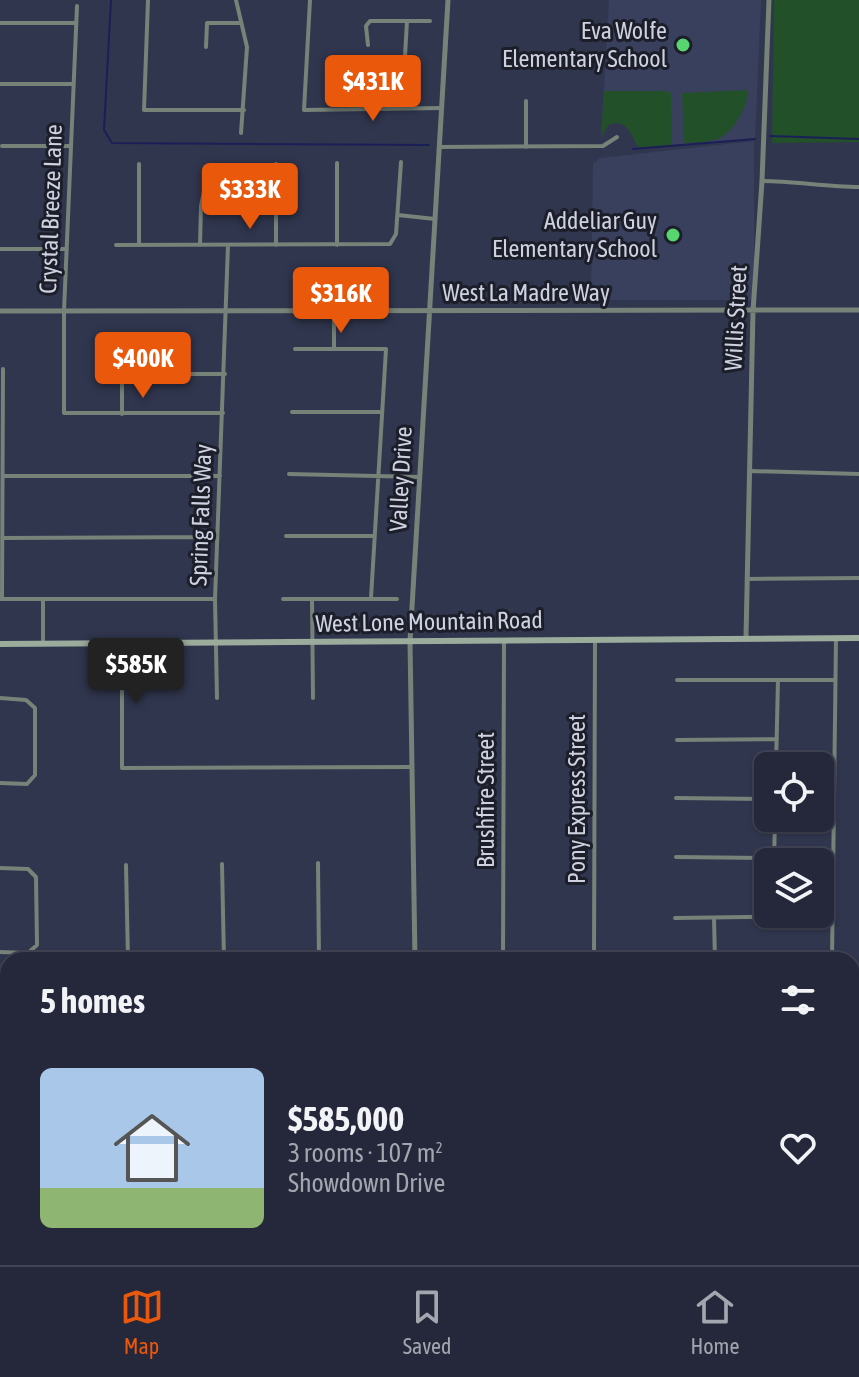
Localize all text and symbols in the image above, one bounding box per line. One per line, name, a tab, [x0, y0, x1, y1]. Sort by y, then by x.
place label: Eva Wolfe Elementary School	[502, 17, 668, 72]
marker: Eva Wolfe Elementary School	[674, 36, 692, 54]
pin: $431K	[317, 55, 429, 123]
text: $431K	[343, 66, 403, 96]
street label: Crystal Breeze Lane	[34, 124, 67, 294]
pin: $333K	[194, 163, 306, 231]
text: $333K	[220, 174, 280, 204]
place label: Addeliar Guy Elementary School	[492, 207, 658, 262]
marker: Addeliar Guy Elementary School	[664, 226, 682, 244]
street label: Willis Street	[719, 264, 752, 371]
pin: $316K	[285, 267, 397, 335]
text: $316K	[311, 278, 371, 308]
street label: West La Madre Way	[442, 279, 610, 306]
pin: $400K	[87, 332, 199, 400]
text: $400K	[113, 343, 173, 373]
street label: Valley Drive	[384, 426, 417, 532]
street label: Spring Falls Way	[185, 444, 216, 586]
street label: West Lone Mountain Road	[315, 606, 543, 637]
pin: $585K	[80, 638, 192, 706]
text: $585K	[106, 649, 166, 679]
street label: Pony Express Street	[563, 714, 590, 884]
street label: Brushfire Street	[472, 732, 499, 868]
map controls	[754, 752, 834, 928]
button: locate	[754, 752, 834, 832]
button: layers	[754, 848, 834, 928]
icon: filters	[776, 978, 820, 1022]
text: 5 homes	[40, 981, 145, 1020]
text: $585,000	[288, 1099, 404, 1138]
icon: home	[104, 1100, 200, 1196]
icon: heart	[776, 1126, 820, 1170]
text: 3 rooms · 107 m²	[288, 1138, 443, 1168]
text: Showdown Drive	[288, 1168, 445, 1198]
tab: Map	[120, 1285, 164, 1359]
tab: Saved	[403, 1285, 451, 1359]
tab: Home	[690, 1285, 739, 1359]

